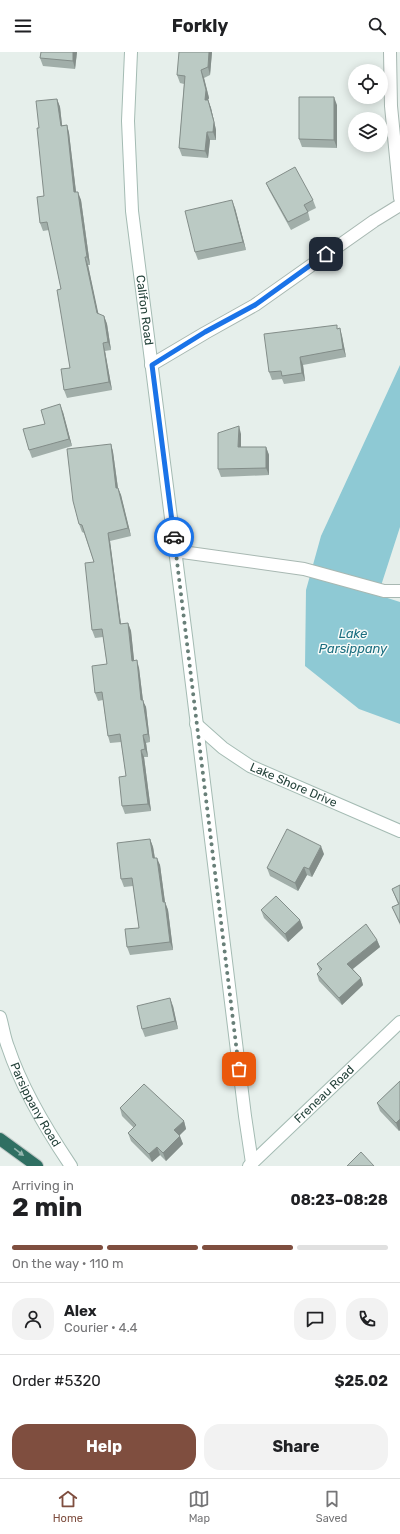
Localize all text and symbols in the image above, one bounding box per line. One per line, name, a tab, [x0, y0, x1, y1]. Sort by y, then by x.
icon: menu	[12, 15, 34, 37]
text: Forkly	[172, 15, 228, 37]
icon: search	[366, 15, 388, 37]
map controls	[348, 64, 388, 152]
button: locate	[348, 64, 388, 104]
button: layers	[348, 112, 388, 152]
pin	[309, 237, 343, 271]
icon: home	[315, 243, 337, 265]
street label: Califon Road	[133, 274, 156, 346]
courier	[154, 517, 194, 557]
icon: car	[163, 526, 185, 548]
water label: Lake Parsippany	[319, 626, 388, 656]
street label: Lake Shore Drive	[248, 760, 340, 810]
pin	[222, 1052, 256, 1086]
icon: bag	[228, 1058, 250, 1080]
street label: Parsippany Road	[7, 1060, 64, 1149]
street label: Freneau Road	[291, 1062, 357, 1126]
one-way arrow	[13, 1148, 24, 1156]
text: Arriving in	[12, 1178, 74, 1193]
text: 08:23–08:28	[290, 1191, 388, 1209]
text: 2 min	[12, 1192, 82, 1223]
text: On the way · 110 m	[12, 1256, 124, 1271]
button: person	[12, 1298, 54, 1340]
button: chat	[294, 1298, 336, 1340]
button: phone	[346, 1298, 388, 1340]
text: Alex	[64, 1302, 97, 1320]
text: Courier · 4.4	[64, 1320, 138, 1335]
text: Order #5320	[12, 1372, 101, 1390]
text: $25.02	[334, 1372, 388, 1390]
button: Help	[12, 1424, 196, 1470]
button: Share	[204, 1424, 388, 1470]
tab: Home	[53, 1488, 83, 1525]
tab: Map	[188, 1488, 210, 1525]
tab: Saved	[316, 1488, 347, 1525]

